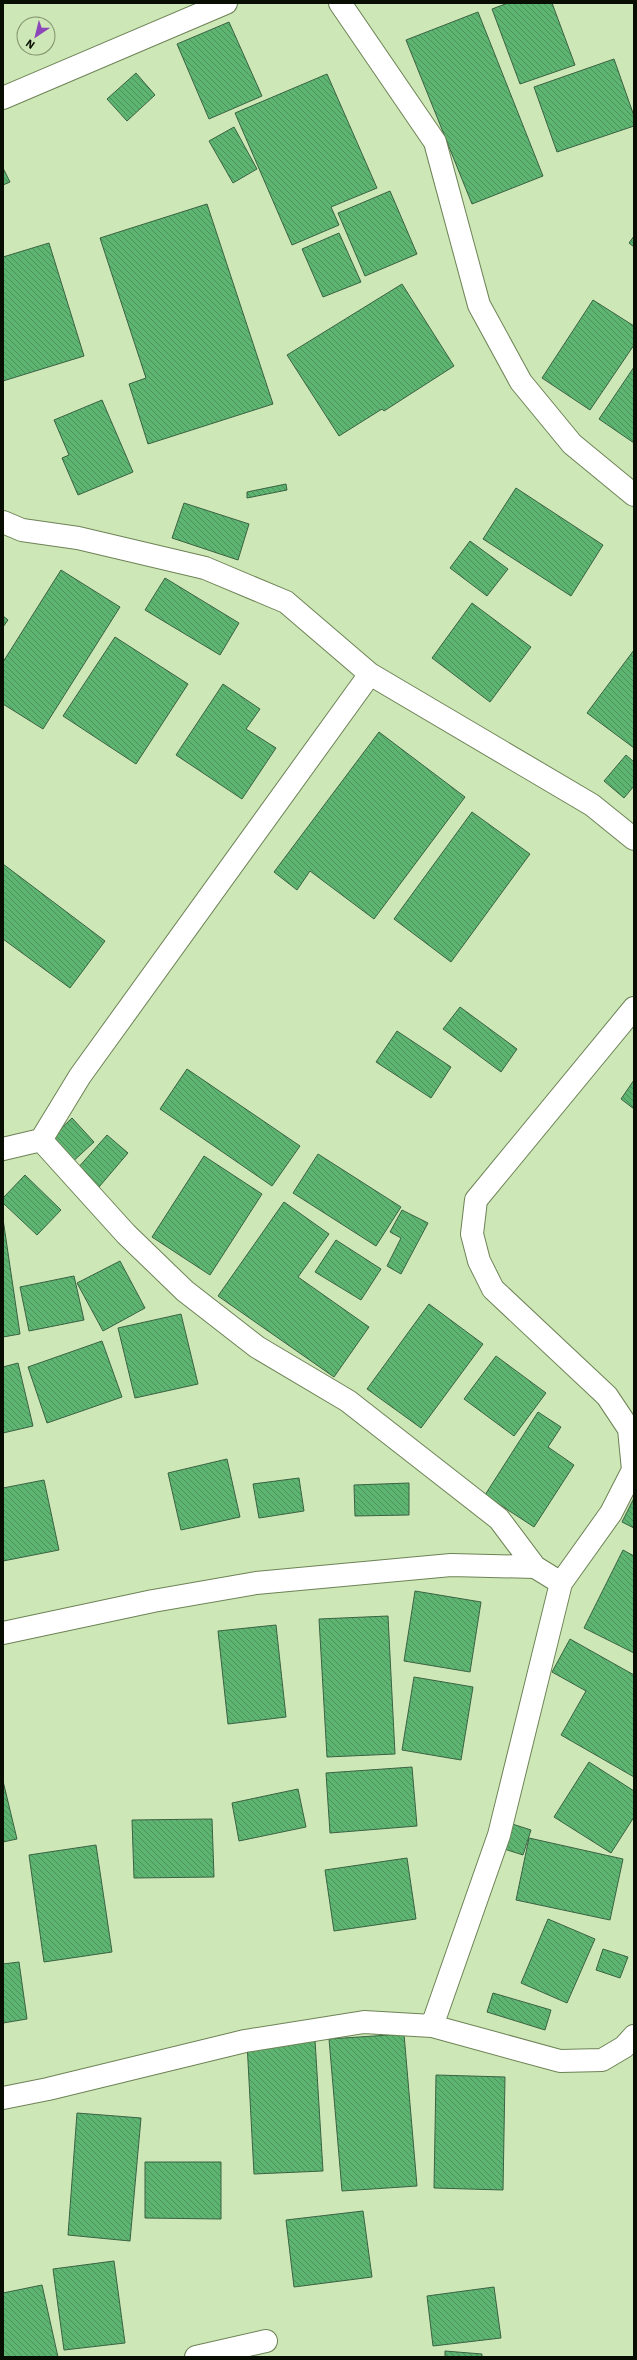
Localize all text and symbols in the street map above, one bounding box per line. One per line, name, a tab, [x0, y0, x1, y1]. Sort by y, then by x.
north arrow	[16, 16, 56, 56]
text: N	[23, 36, 38, 52]

